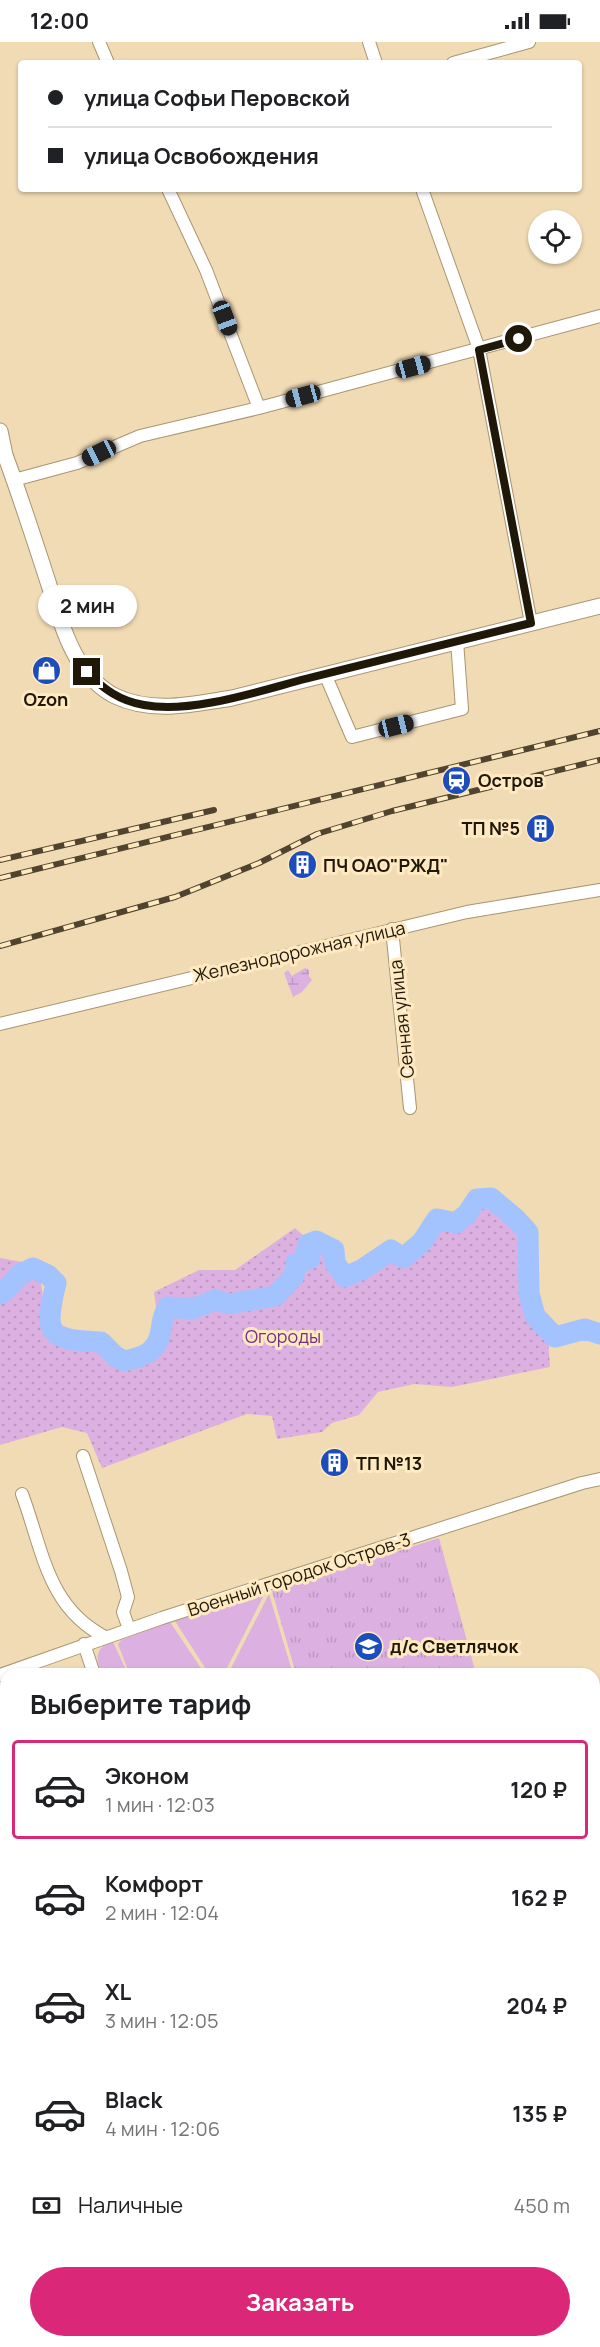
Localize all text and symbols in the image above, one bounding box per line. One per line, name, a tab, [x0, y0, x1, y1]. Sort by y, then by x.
text: 12:00	[30, 6, 89, 36]
text: улица Софьи Перовской	[84, 83, 350, 113]
text: улица Освобождения	[84, 141, 319, 171]
map controls	[528, 210, 582, 264]
button: locate	[528, 210, 582, 264]
car	[210, 298, 240, 338]
route start	[505, 325, 532, 352]
car	[393, 354, 433, 380]
car	[283, 383, 323, 409]
car	[79, 437, 119, 469]
callout: 2 мин	[38, 585, 136, 627]
text: 2 мин	[60, 592, 115, 619]
shop icon: Ozon	[30, 654, 62, 686]
route end	[73, 658, 100, 685]
place label: Ozon	[24, 687, 68, 711]
car	[376, 713, 416, 739]
station icon: Остров	[441, 764, 473, 796]
place label: Остров	[478, 768, 544, 792]
building icon: ТП №5	[525, 812, 557, 844]
place label: ТП №5	[462, 816, 520, 840]
building icon: ПЧ ОАО"РЖД"	[286, 849, 318, 881]
place label: ПЧ ОАО"РЖД"	[323, 853, 448, 877]
street label: Железнодорожная улица	[191, 915, 407, 987]
street label: Сенная улица	[383, 959, 419, 1079]
park label: Огороды	[245, 1324, 321, 1348]
building icon: ТП №13	[319, 1447, 351, 1479]
place label: ТП №13	[356, 1451, 422, 1475]
street label: Военный городок Остров-3	[184, 1527, 414, 1621]
school or university icon: д/с Светлячок	[353, 1630, 385, 1662]
place label: д/с Светлячок	[390, 1634, 519, 1658]
text: Выберите тариф	[30, 1685, 251, 1722]
text: Эконом	[105, 1761, 189, 1791]
icon: car	[33, 1763, 87, 1817]
text: 120 ₽	[510, 1775, 567, 1805]
text: 1 мин · 12:03	[105, 1791, 215, 1818]
text: Комфорт	[105, 1869, 203, 1899]
icon: car	[33, 1871, 87, 1925]
text: 162 ₽	[511, 1883, 567, 1913]
text: 2 мин · 12:04	[105, 1899, 219, 1926]
text: XL	[105, 1977, 131, 2007]
icon: car	[33, 1979, 87, 2033]
text: 204 ₽	[507, 1991, 567, 2021]
text: 3 мин · 12:05	[105, 2007, 219, 2034]
text: Black	[105, 2085, 162, 2115]
icon: car	[33, 2087, 87, 2141]
text: 135 ₽	[512, 2099, 567, 2129]
text: 4 мин · 12:06	[105, 2115, 220, 2142]
icon: cash	[30, 2189, 63, 2222]
text: Наличные	[78, 2190, 183, 2220]
text: 450 m	[514, 2192, 570, 2219]
button: Заказать	[30, 2267, 570, 2336]

